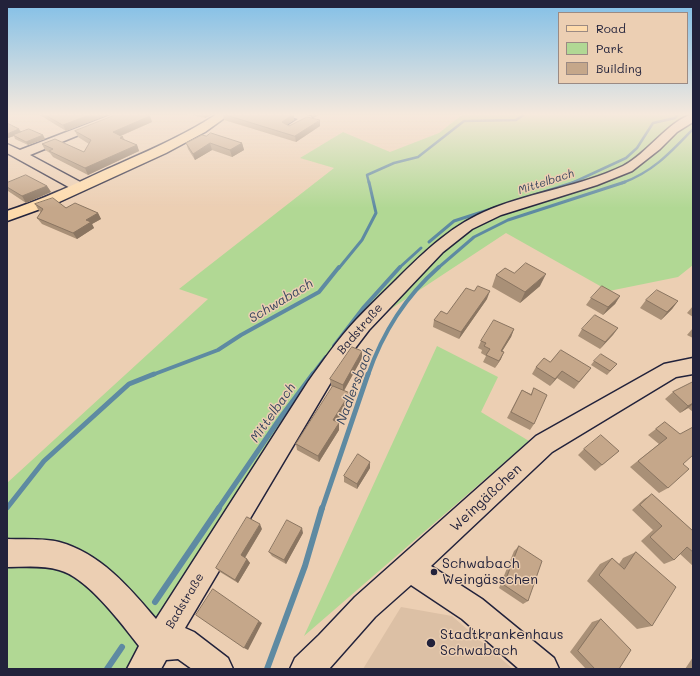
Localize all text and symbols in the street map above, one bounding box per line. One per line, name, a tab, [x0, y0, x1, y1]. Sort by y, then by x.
legend	[558, 12, 688, 84]
text: Road	[596, 20, 626, 36]
text: Park	[596, 40, 623, 56]
text: Building	[596, 60, 642, 76]
water label: Mittelbach	[516, 167, 576, 197]
water label: Schwabach	[246, 276, 316, 326]
street label: Badstraße	[334, 301, 386, 357]
water label: Nadlersbach	[333, 345, 377, 427]
water label: Mittelbach	[247, 380, 299, 446]
street label: Weingäßchen	[447, 461, 525, 535]
place label: Schwabach Weingässchen	[442, 556, 538, 588]
marker: Schwabach Weingässchen	[429, 567, 439, 577]
street label: Badstraße	[163, 571, 207, 631]
place label: Stadtkrankenhaus Schwabach	[440, 627, 564, 660]
marker: Stadtkrankenhaus Schwabach	[425, 637, 437, 649]

